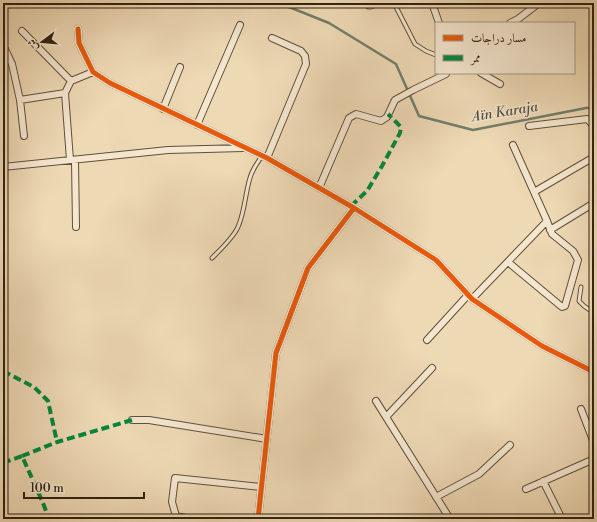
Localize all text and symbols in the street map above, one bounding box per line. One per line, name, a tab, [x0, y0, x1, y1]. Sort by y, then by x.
north arrow	[22, 22, 62, 62]
legend	[435, 22, 575, 74]
text: مسار دراجات	[471, 31, 526, 46]
text: ش	[25, 37, 42, 52]
text: ممر	[469, 51, 481, 66]
water label: Aïn Karaja	[469, 98, 539, 126]
scale bar	[24, 474, 144, 500]
text: 100 m	[30, 481, 64, 496]

